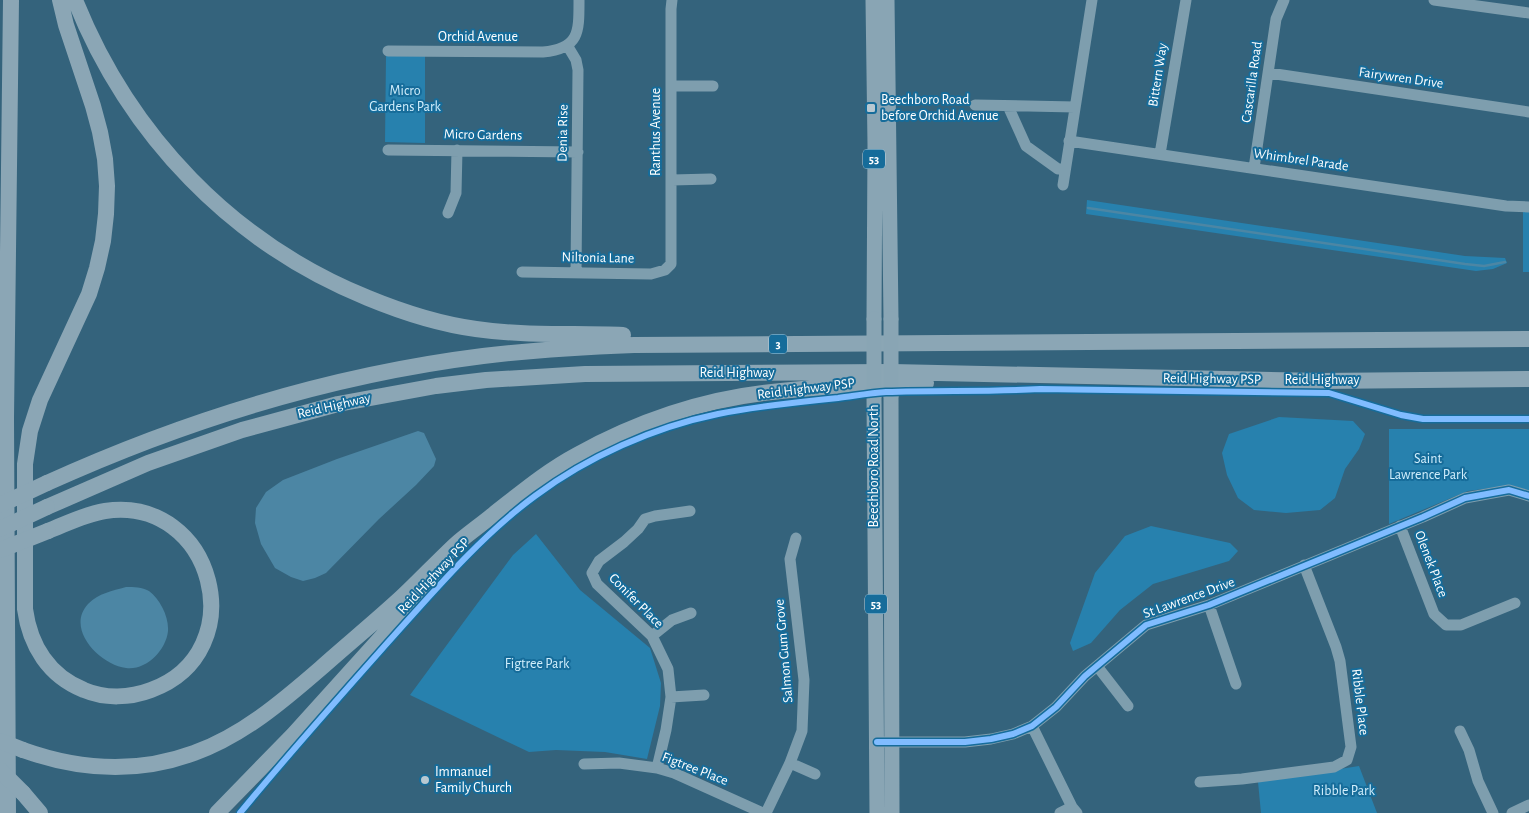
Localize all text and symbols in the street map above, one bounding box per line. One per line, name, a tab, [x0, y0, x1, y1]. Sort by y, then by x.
street label: Orchid Avenue	[438, 30, 518, 44]
street label: Cascarilla Road	[1239, 40, 1265, 124]
street label: Bittern Way	[1146, 42, 1170, 108]
street label: Fairywren Drive	[1358, 65, 1444, 91]
park label: Micro Gardens Park	[369, 84, 441, 114]
street label: Ranthus Avenue	[649, 88, 663, 176]
place label: Beechboro Road before Orchid Avenue	[881, 93, 998, 123]
marker: Beechboro Road before Orchid Avenue	[865, 102, 877, 114]
street label: Denia Rise	[555, 104, 571, 162]
street label: Micro Gardens	[444, 127, 522, 143]
street label: Whimbrel Parade	[1253, 146, 1349, 174]
road number: 53	[863, 150, 885, 168]
street label: Niltonia Lane	[562, 250, 634, 266]
road number: 3	[769, 334, 787, 354]
street label: Reid Highway	[700, 366, 774, 380]
street label: Reid Highway PSP	[1163, 371, 1261, 387]
street label: Reid Highway	[1285, 373, 1359, 387]
street label: Reid Highway PSP	[756, 376, 856, 402]
street label: Reid Highway	[296, 391, 372, 421]
street label: Beechboro Road North	[867, 404, 881, 528]
park label: Saint Lawrence Park	[1389, 452, 1468, 482]
street label: Olenek Place	[1412, 529, 1450, 599]
street label: Reid Highway PSP	[395, 535, 473, 617]
street label: Conifer Place	[606, 571, 666, 631]
street label: St Lawrence Drive	[1141, 575, 1237, 621]
road number: 53	[865, 594, 887, 614]
street label: Salmon Gum Grove	[773, 599, 795, 703]
park label: Figtree Park	[505, 657, 570, 671]
street label: Ribble Place	[1349, 668, 1371, 736]
street label: Figtree Place	[660, 750, 730, 788]
place label: Immanuel Family Church	[435, 765, 512, 795]
marker: Immanuel Family Church	[419, 774, 431, 786]
park label: Ribble Park	[1313, 784, 1376, 798]

